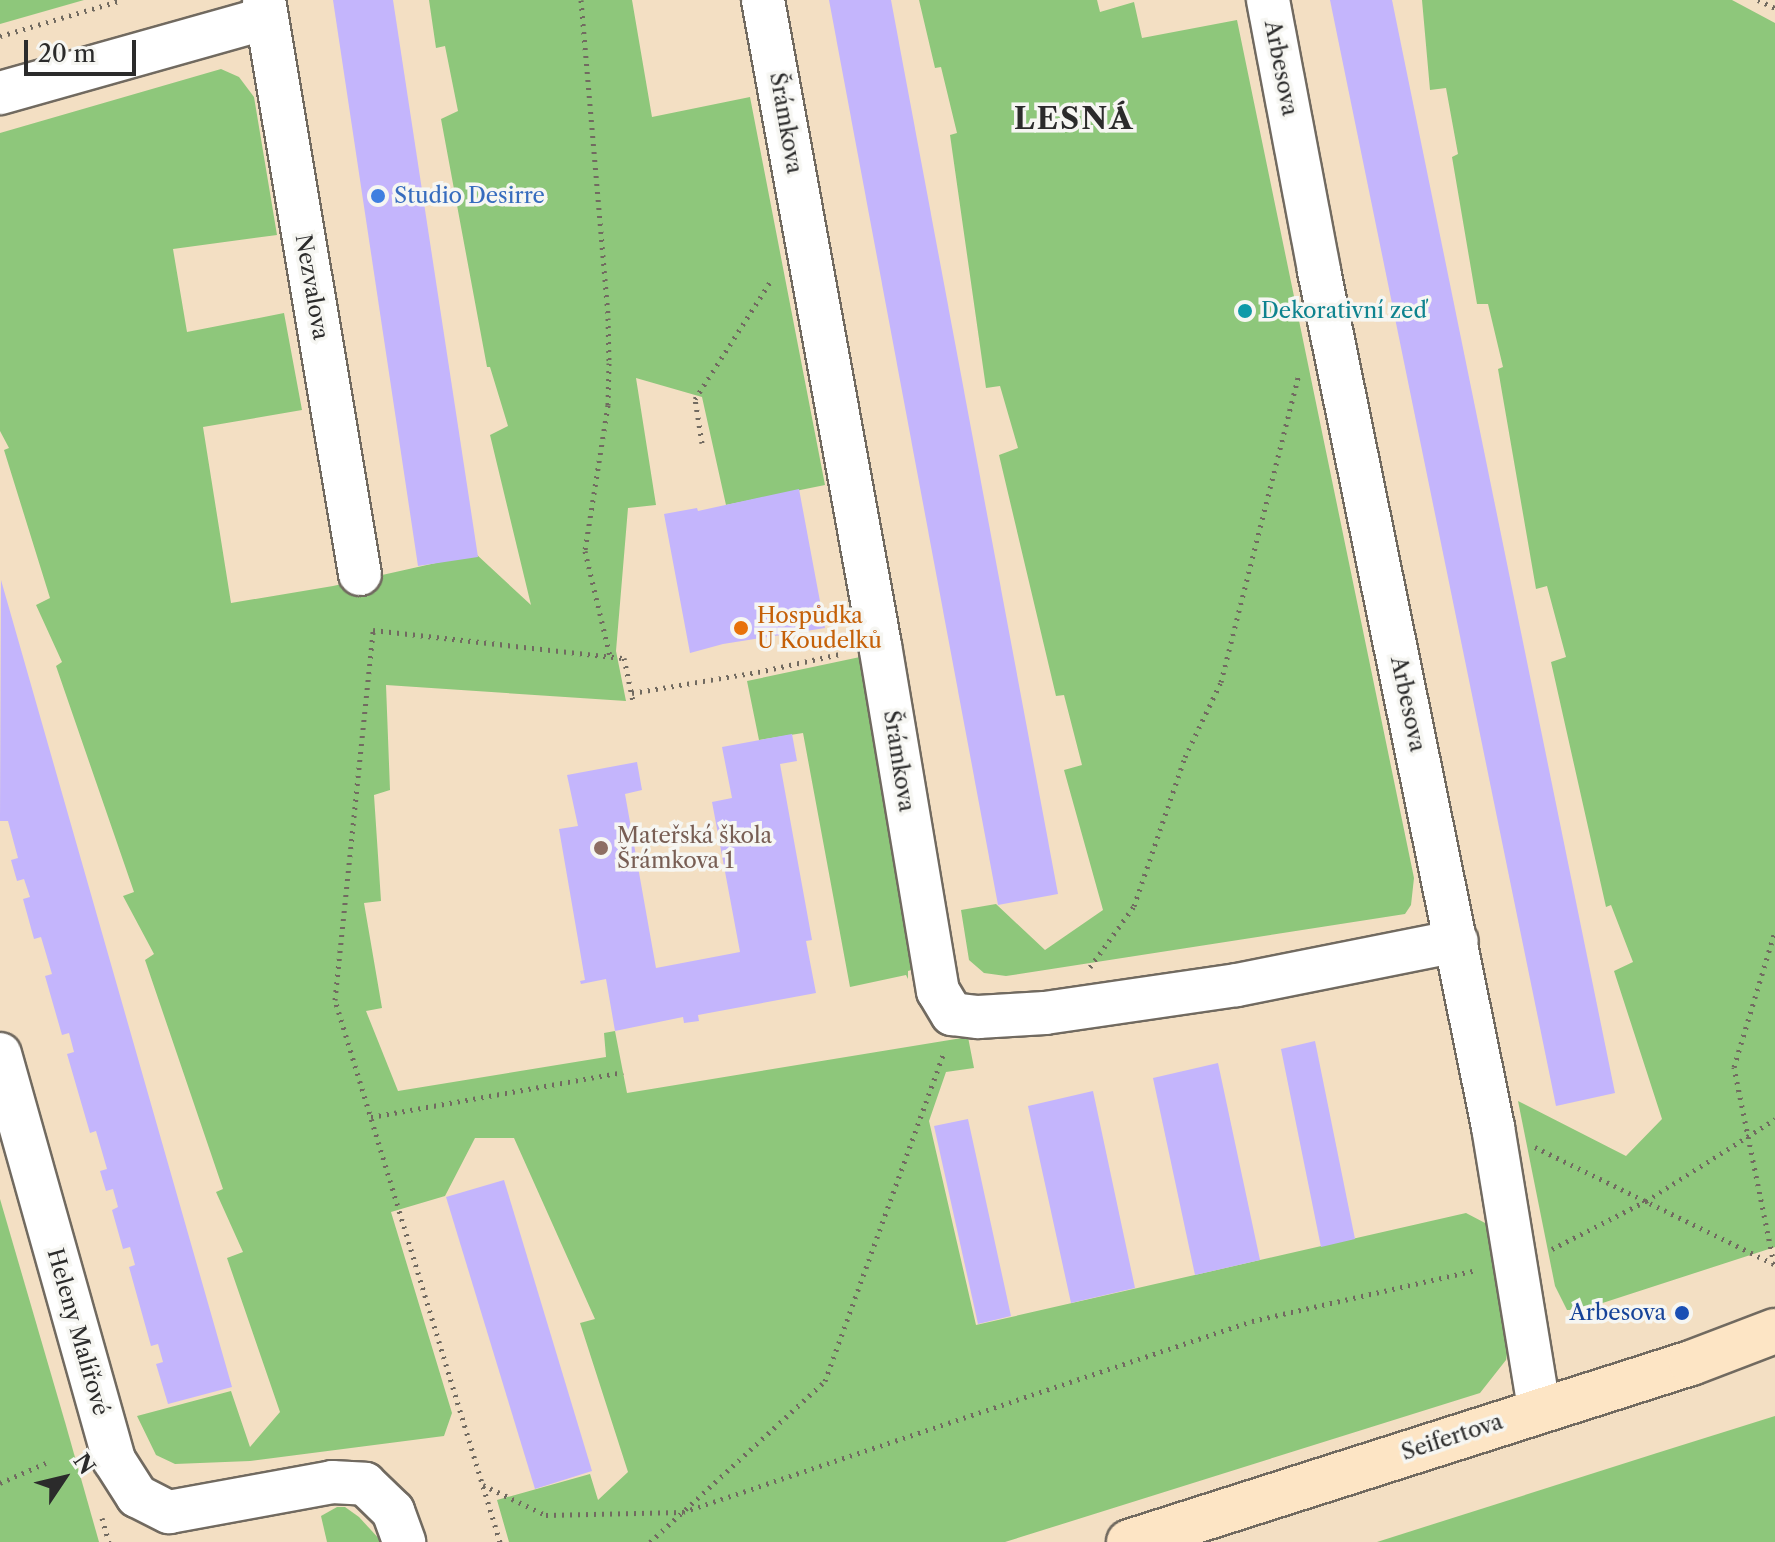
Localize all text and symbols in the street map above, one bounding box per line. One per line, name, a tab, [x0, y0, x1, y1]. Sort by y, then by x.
street label: Arbesova	[1259, 18, 1303, 118]
scale bar	[28, 24, 140, 74]
text: 20 m	[38, 39, 96, 68]
street label: Šrámkova	[764, 70, 808, 176]
district label: LESNÁ	[1014, 101, 1134, 137]
place label: Studio Desirre	[394, 183, 545, 209]
marker: Studio Desirre	[369, 187, 387, 205]
street label: Nezvalova	[290, 232, 334, 342]
place label: Dekorativní zeď	[1261, 298, 1427, 324]
marker: Dekorativní zeď	[1236, 302, 1254, 320]
place label: Hospůdka U Koudelků	[757, 602, 882, 654]
marker: Hospůdka U Koudelků	[732, 619, 750, 637]
street label: Arbesova	[1385, 654, 1431, 754]
street label: Šrámkova	[878, 709, 920, 813]
place label: Mateřská škola Šrámkova 1	[617, 822, 772, 874]
marker: Mateřská škola Šrámkova 1	[592, 839, 610, 857]
street label: Heleny Malířové	[41, 1245, 115, 1419]
place label: Arbesova	[1570, 1300, 1666, 1326]
marker: Arbesova	[1673, 1304, 1691, 1322]
street label: Seifertova	[1398, 1408, 1506, 1466]
north arrow	[24, 1438, 104, 1518]
text: N	[68, 1448, 101, 1480]

